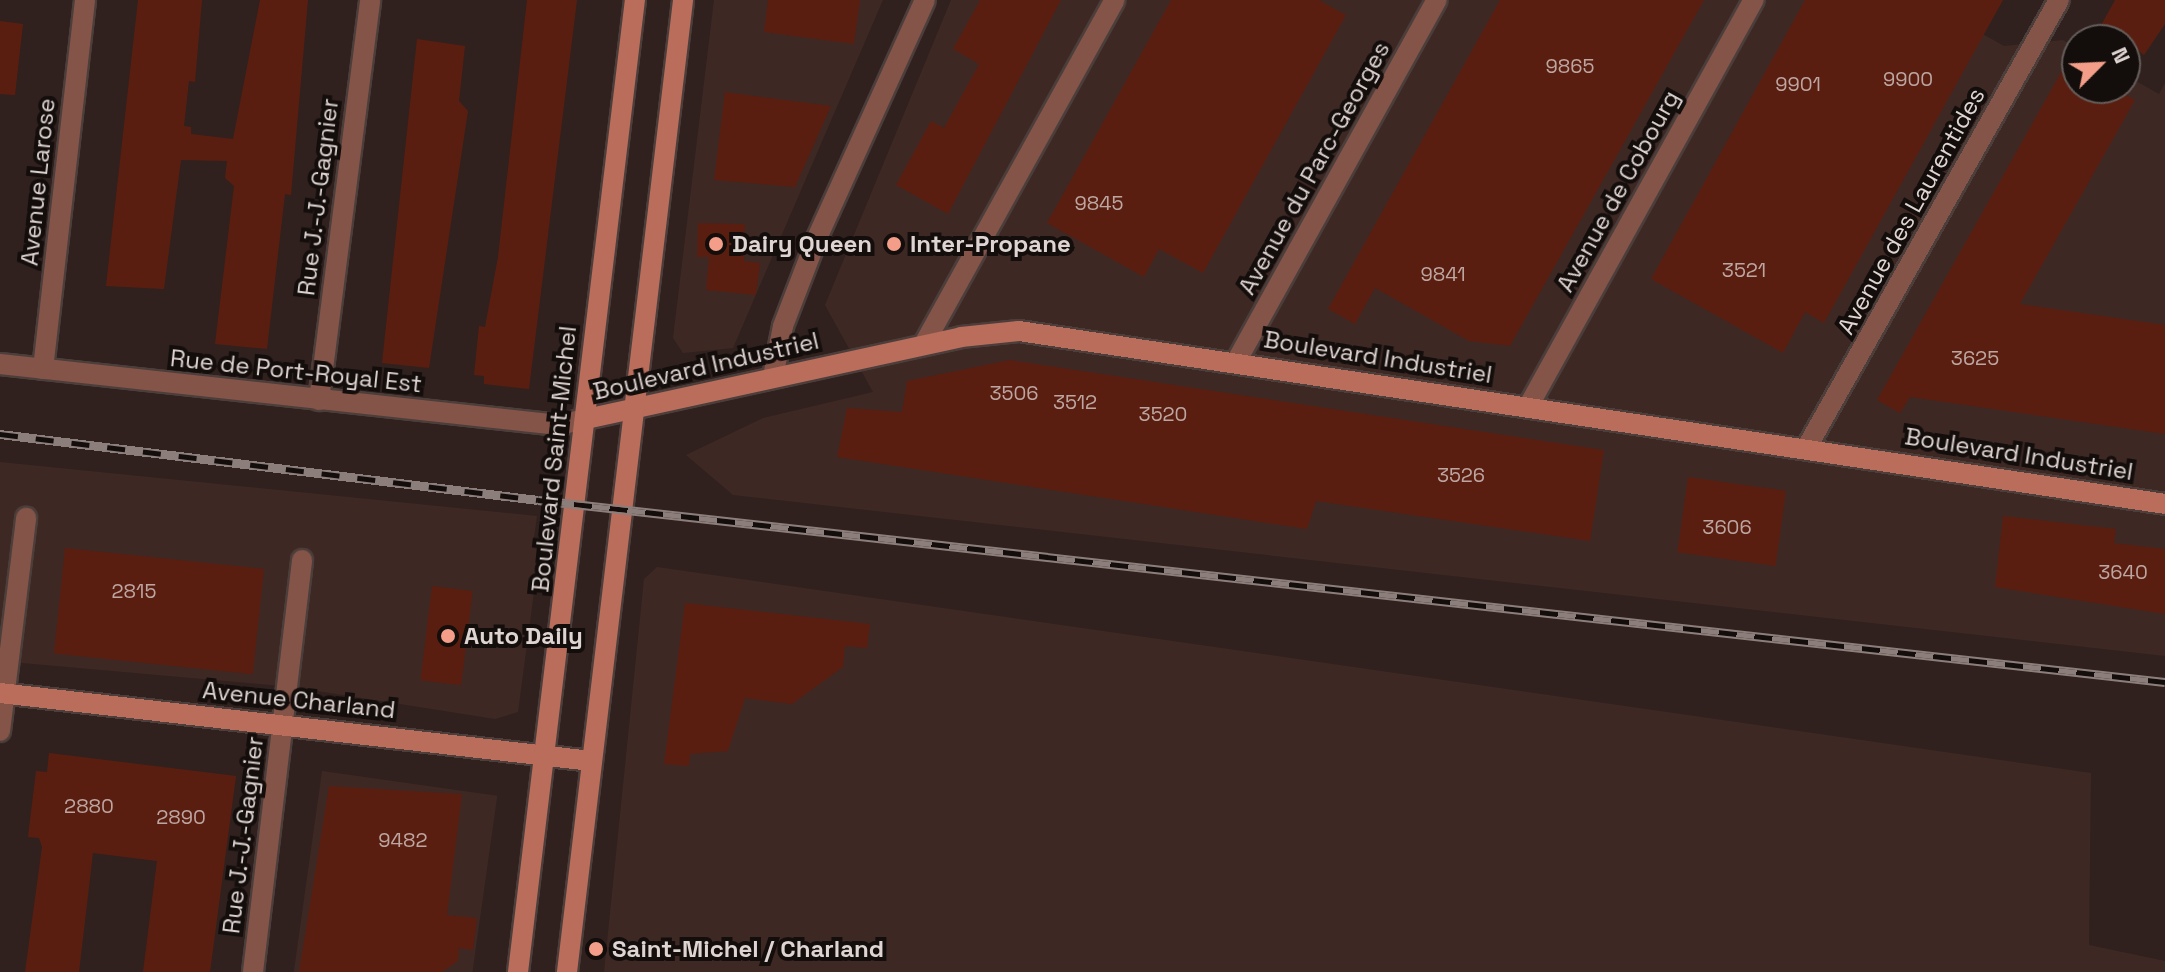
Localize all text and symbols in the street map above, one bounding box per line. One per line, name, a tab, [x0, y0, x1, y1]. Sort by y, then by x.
north arrow	[2061, 24, 2141, 104]
street label: Avenue du Parc-Georges	[1232, 36, 1396, 300]
text: N	[2105, 43, 2137, 67]
house number: 9865	[1546, 54, 1594, 78]
house number: 9900	[1883, 67, 1933, 91]
house number: 9901	[1775, 72, 1821, 96]
street label: Avenue des Laurentides	[1831, 83, 1991, 339]
street label: Avenue de Cobourg	[1551, 85, 1685, 297]
street label: Avenue Larose	[15, 97, 61, 267]
street label: Rue J.-J.-Gagnier	[292, 97, 344, 297]
house number: 9845	[1074, 191, 1124, 215]
place label: Dairy Queen	[732, 230, 872, 258]
place label: Inter-Propane	[910, 230, 1071, 258]
marker: Dairy Queen	[707, 235, 725, 253]
marker: Inter-Propane	[885, 235, 903, 253]
house number: 3521	[1722, 258, 1766, 282]
house number: 9841	[1420, 262, 1466, 286]
street label: Boulevard Saint-Michel	[526, 324, 582, 594]
street label: Boulevard Industriel	[1262, 325, 1494, 389]
street label: Boulevard Industriel	[590, 326, 822, 406]
street label: Rue de Port-Royal Est	[169, 343, 423, 399]
house number: 3625	[1951, 346, 1999, 370]
house number: 3506	[989, 381, 1039, 405]
house number: 3512	[1053, 390, 1097, 414]
house number: 3520	[1139, 402, 1187, 426]
street label: Boulevard Industriel	[1903, 422, 2135, 486]
house number: 3526	[1437, 463, 1485, 487]
house number: 3606	[1702, 515, 1752, 539]
house number: 3640	[2098, 560, 2148, 584]
house number: 2815	[112, 579, 156, 603]
place label: Auto Daily	[464, 622, 583, 650]
marker: Auto Daily	[439, 627, 457, 645]
street label: Avenue Charland	[201, 676, 397, 724]
street label: Rue J.-J.-Gagnier	[217, 735, 269, 935]
house number: 2880	[64, 794, 114, 818]
house number: 2890	[156, 805, 206, 829]
house number: 9482	[378, 828, 428, 852]
place label: Saint-Michel / Charland	[612, 935, 884, 963]
marker: Saint-Michel / Charland	[587, 940, 605, 958]

